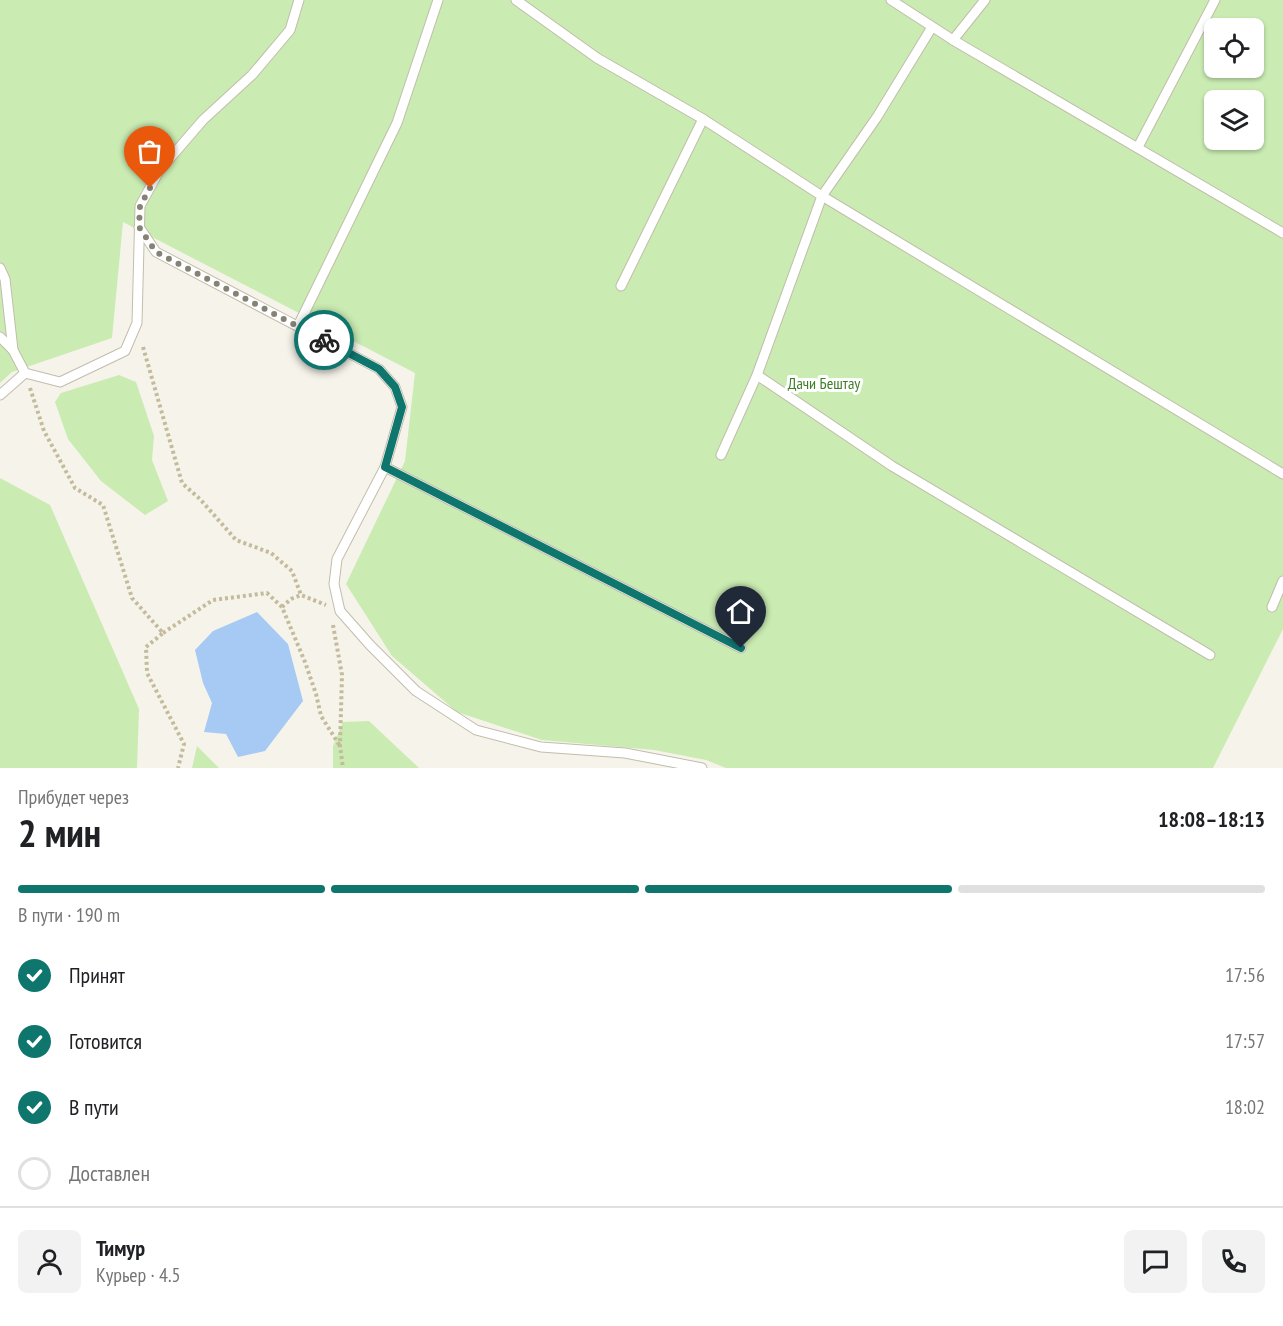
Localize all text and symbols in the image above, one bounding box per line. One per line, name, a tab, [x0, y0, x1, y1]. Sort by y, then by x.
map controls	[1204, 18, 1264, 150]
button: locate	[1204, 18, 1264, 78]
button: layers	[1204, 90, 1264, 150]
pin	[124, 126, 175, 188]
icon: bag	[133, 135, 166, 168]
courier	[294, 310, 354, 370]
icon: bike	[308, 324, 341, 357]
park label: Дачи Бештау	[788, 373, 860, 393]
pin	[715, 586, 766, 648]
icon: home	[724, 595, 757, 628]
text: Прибудет через	[18, 784, 129, 810]
text: 18:08–18:13	[1158, 805, 1265, 833]
text: 2 мин	[18, 807, 101, 858]
text: В пути · 190 m	[18, 902, 120, 928]
icon: check	[18, 959, 51, 992]
text: Принят	[69, 961, 125, 989]
text: 17:56	[1225, 962, 1265, 988]
icon: check	[18, 1025, 51, 1058]
text: Готовится	[69, 1027, 142, 1055]
text: 17:57	[1225, 1028, 1265, 1054]
icon: check	[18, 1091, 51, 1124]
text: В пути	[69, 1093, 119, 1121]
text: 18:02	[1225, 1094, 1265, 1120]
text: Доставлен	[69, 1159, 150, 1187]
button: person	[18, 1230, 81, 1293]
button: chat	[1124, 1230, 1187, 1293]
button: phone	[1202, 1230, 1265, 1293]
text: Тимур	[96, 1234, 145, 1262]
text: Курьер · 4.5	[96, 1262, 181, 1288]

